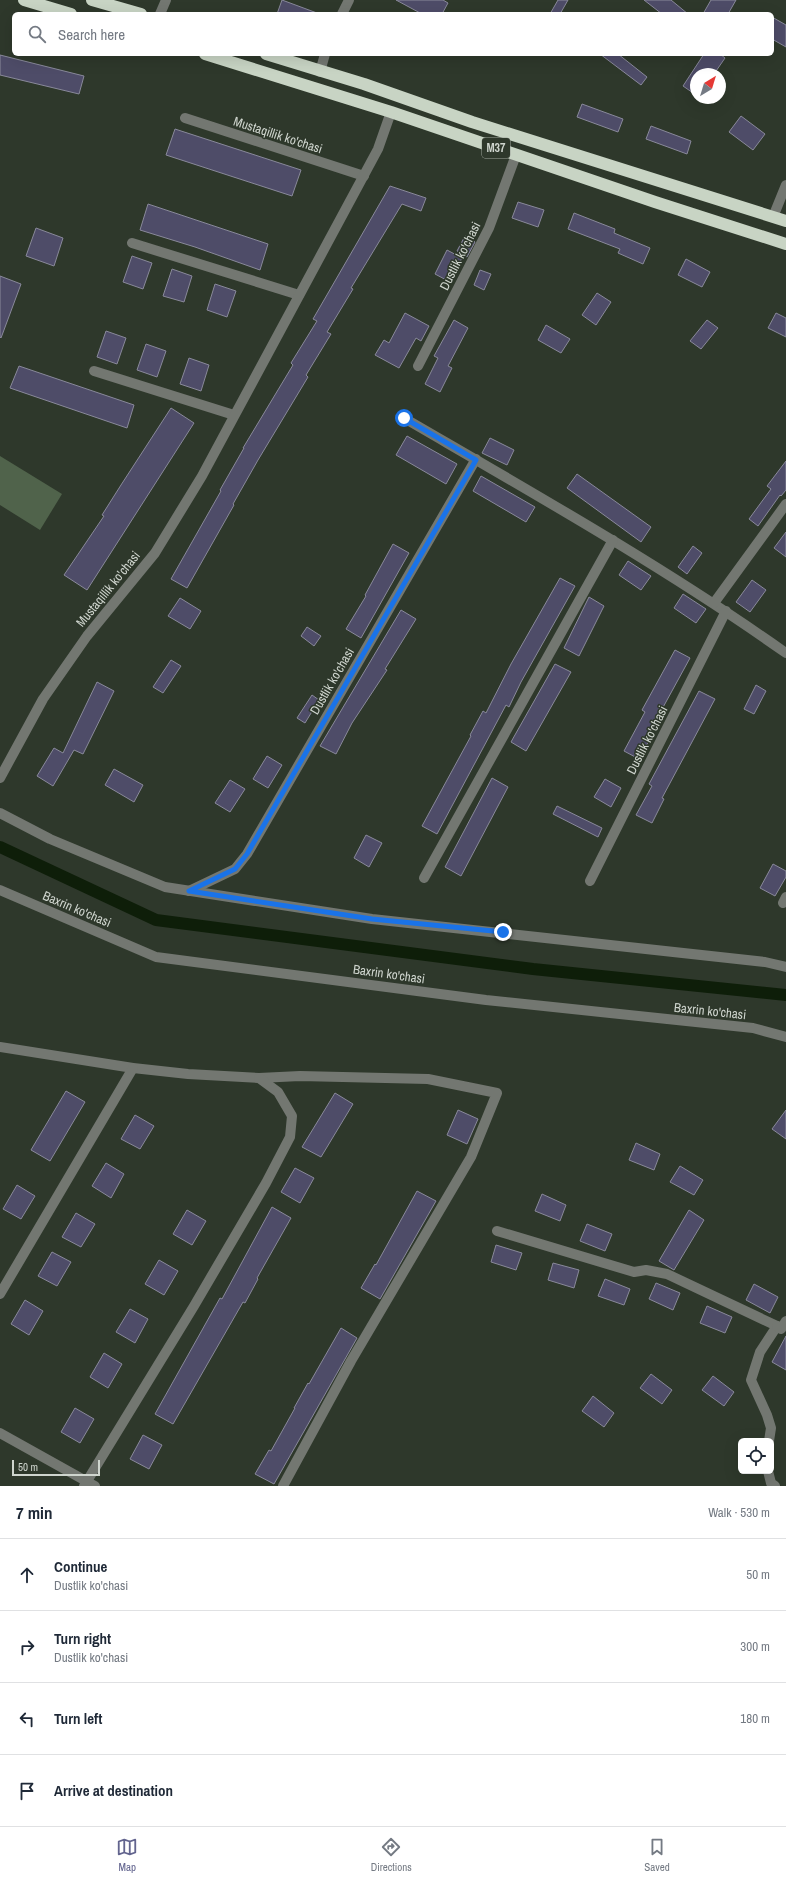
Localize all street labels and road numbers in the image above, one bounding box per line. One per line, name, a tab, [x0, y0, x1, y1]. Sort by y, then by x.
street label: Mustaqillik ko'chasi	[231, 113, 325, 157]
road number: M37	[482, 138, 510, 158]
street label: Dustlik ko'chasi	[436, 219, 484, 293]
street label: Mustaqillik ko'chasi	[72, 548, 144, 630]
street label: Dustlik ko'chasi	[306, 645, 358, 717]
street label: Dustlik ko'chasi	[623, 703, 671, 777]
street label: Baxrin ko'chasi	[40, 887, 114, 931]
street label: Baxrin ko'chasi	[352, 961, 426, 987]
street label: Baxrin ko'chasi	[673, 999, 747, 1023]

